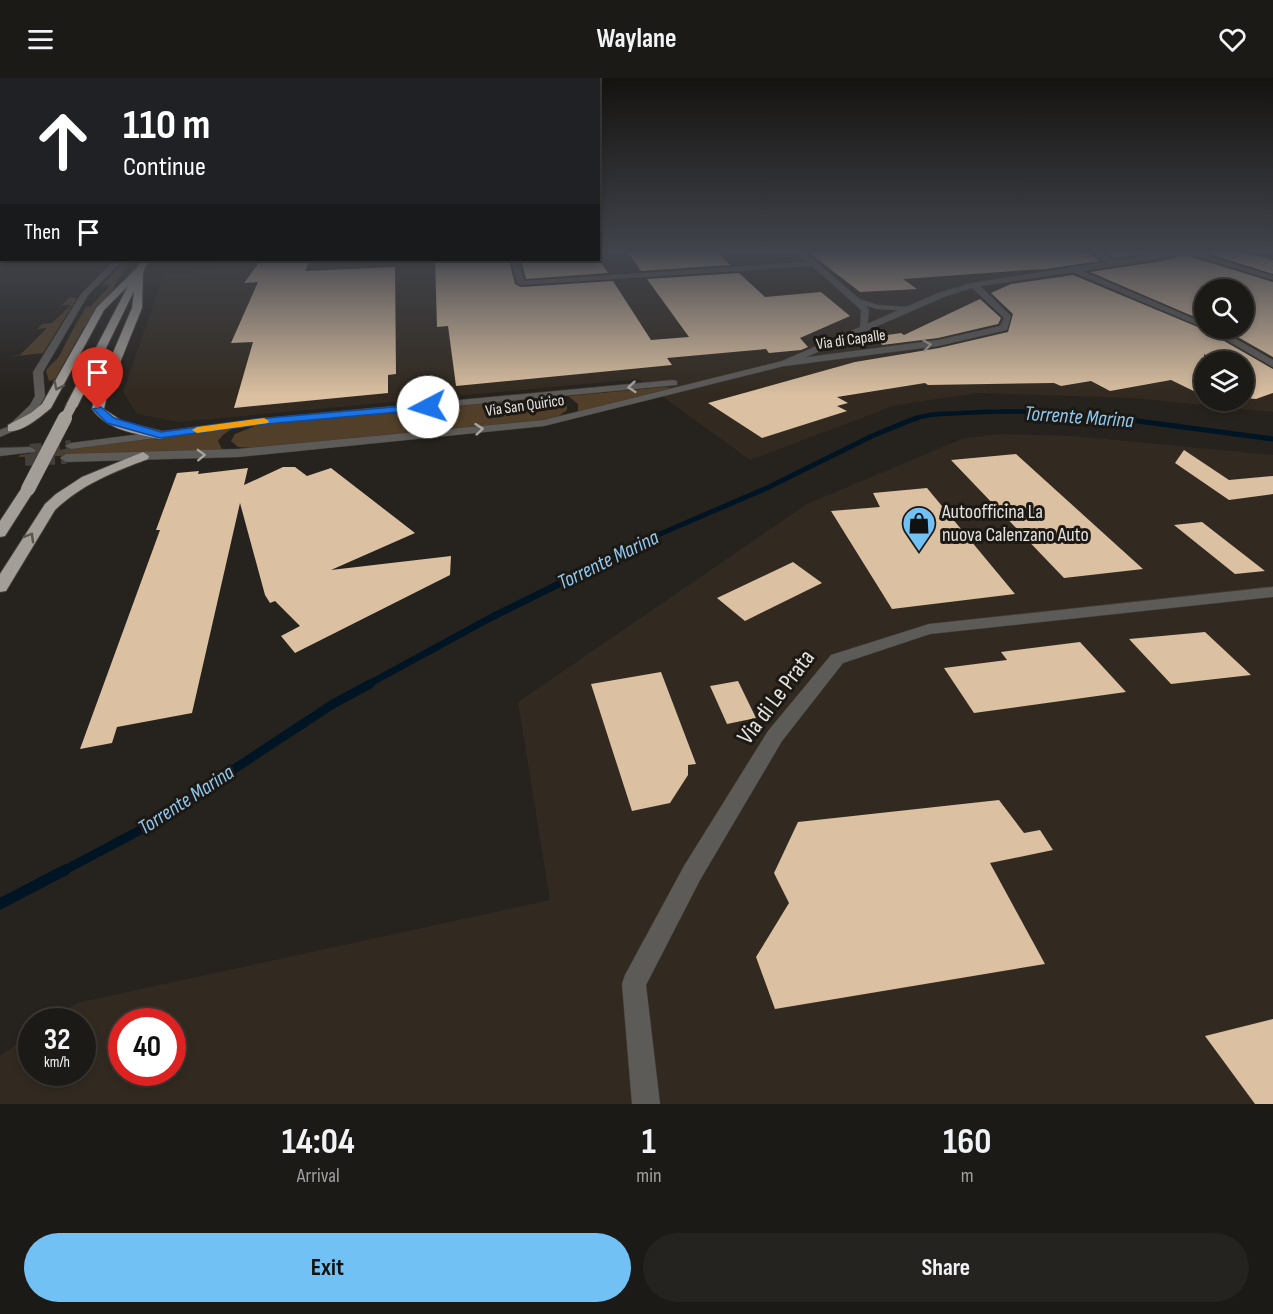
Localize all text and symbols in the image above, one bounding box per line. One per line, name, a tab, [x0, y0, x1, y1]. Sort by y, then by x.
icon: menu	[24, 23, 57, 56]
text: Waylane	[596, 23, 677, 55]
icon: heart	[1216, 23, 1249, 56]
text: 110 m	[123, 100, 210, 151]
icon: ahead	[24, 102, 102, 180]
text: Continue	[123, 151, 206, 183]
icon: arrive	[72, 216, 105, 249]
text: Then	[24, 219, 60, 246]
map controls	[1194, 279, 1254, 411]
button: search	[1194, 279, 1254, 339]
street label: Via di Capalle	[815, 326, 887, 354]
one-way arrow	[922, 339, 931, 351]
pin	[72, 347, 123, 409]
button: layers	[1194, 351, 1254, 411]
icon: arrive	[81, 356, 114, 389]
position arrow	[396, 375, 460, 439]
one-way arrow	[54, 379, 66, 390]
one-way arrow	[628, 380, 637, 393]
street label: Via San Quirico	[484, 391, 566, 421]
water label: Torrente Marina	[1024, 401, 1135, 433]
one-way arrow	[474, 423, 484, 436]
one-way arrow	[197, 448, 206, 461]
place label: Autoofficina La nuova Calenzano Auto	[941, 500, 1089, 547]
shop icon: Autoofficina La nuova Calenzano Auto	[901, 505, 937, 552]
water label: Torrente Marina	[553, 525, 663, 595]
one-way arrow	[23, 533, 34, 543]
street label: Via di Le Prata	[731, 644, 821, 750]
water label: Torrente Marina	[133, 759, 239, 840]
speed limit sign: 40	[108, 1008, 186, 1086]
text: 32	[44, 1022, 70, 1058]
text: km/h	[44, 1053, 70, 1072]
text: 14:04	[282, 1121, 355, 1164]
text: 1	[642, 1121, 656, 1164]
text: 160	[943, 1121, 991, 1164]
text: Arrival	[297, 1164, 340, 1188]
text: min	[636, 1164, 661, 1188]
text: m	[961, 1164, 974, 1188]
button: Exit	[24, 1233, 631, 1302]
button: Share	[643, 1233, 1249, 1302]

